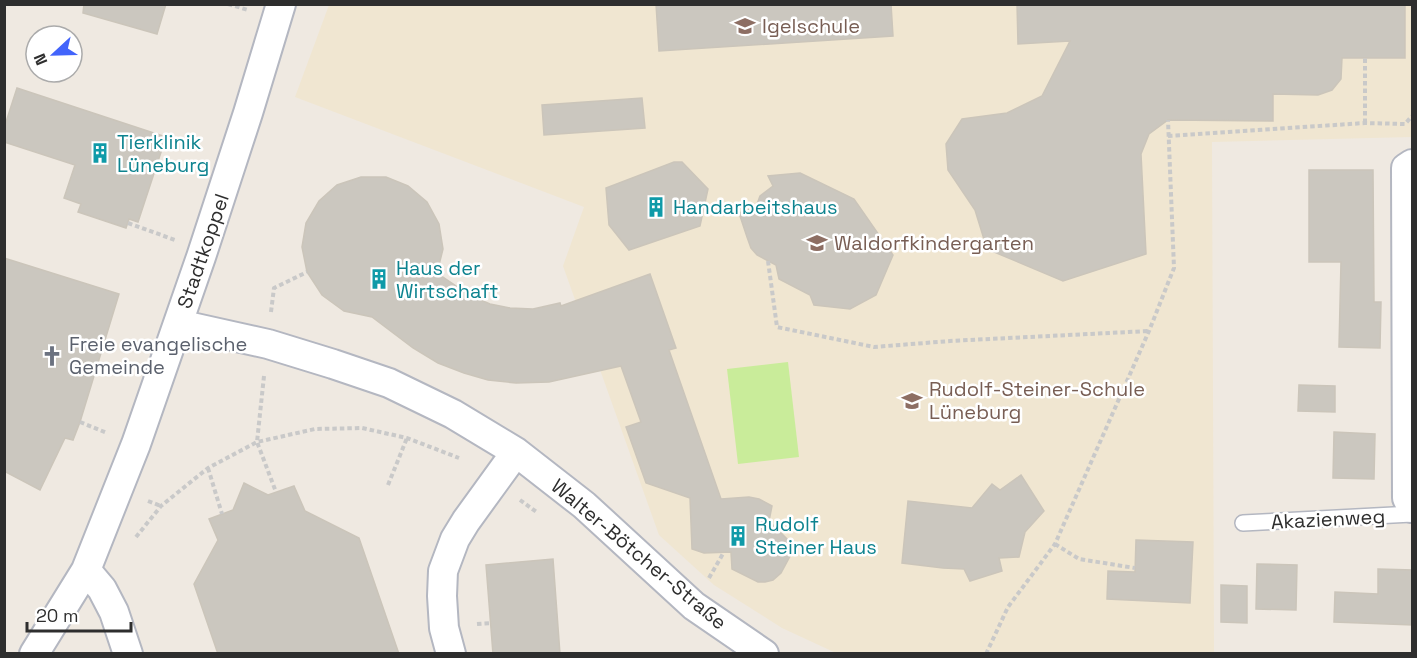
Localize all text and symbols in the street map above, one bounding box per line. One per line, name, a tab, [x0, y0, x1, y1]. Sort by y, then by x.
place label: Igelschule	[762, 13, 860, 39]
school or university icon: Igelschule	[733, 14, 757, 38]
north arrow	[24, 24, 84, 84]
text: N	[29, 51, 52, 68]
place label: Tierklinik Lüneburg	[117, 129, 209, 178]
building icon: Tierklinik Lüneburg	[88, 141, 112, 165]
street label: Stadtkoppel	[171, 190, 235, 312]
place label: Handarbeitshaus	[673, 194, 837, 220]
building icon: Handarbeitshaus	[644, 195, 668, 219]
place label: Waldorfkindergarten	[834, 230, 1034, 256]
school or university icon: Waldorfkindergarten	[805, 231, 829, 255]
place label: Haus der Wirtschaft	[396, 255, 498, 304]
building icon: Haus der Wirtschaft	[367, 267, 391, 291]
place label: Freie evangelische Gemeinde	[69, 331, 247, 380]
church icon: Freie evangelische Gemeinde	[40, 344, 64, 368]
place label: Rudolf-Steiner-Schule Lüneburg	[929, 376, 1145, 425]
school or university icon: Rudolf-Steiner-Schule Lüneburg	[900, 389, 924, 413]
street label: Walter-Bötcher-Straße	[546, 473, 732, 635]
street label: Akazienweg	[1270, 503, 1386, 535]
place label: Rudolf Steiner Haus	[755, 511, 877, 560]
building icon: Rudolf Steiner Haus	[726, 524, 750, 548]
scale bar	[27, 595, 130, 633]
text: 20 m	[36, 604, 79, 627]

